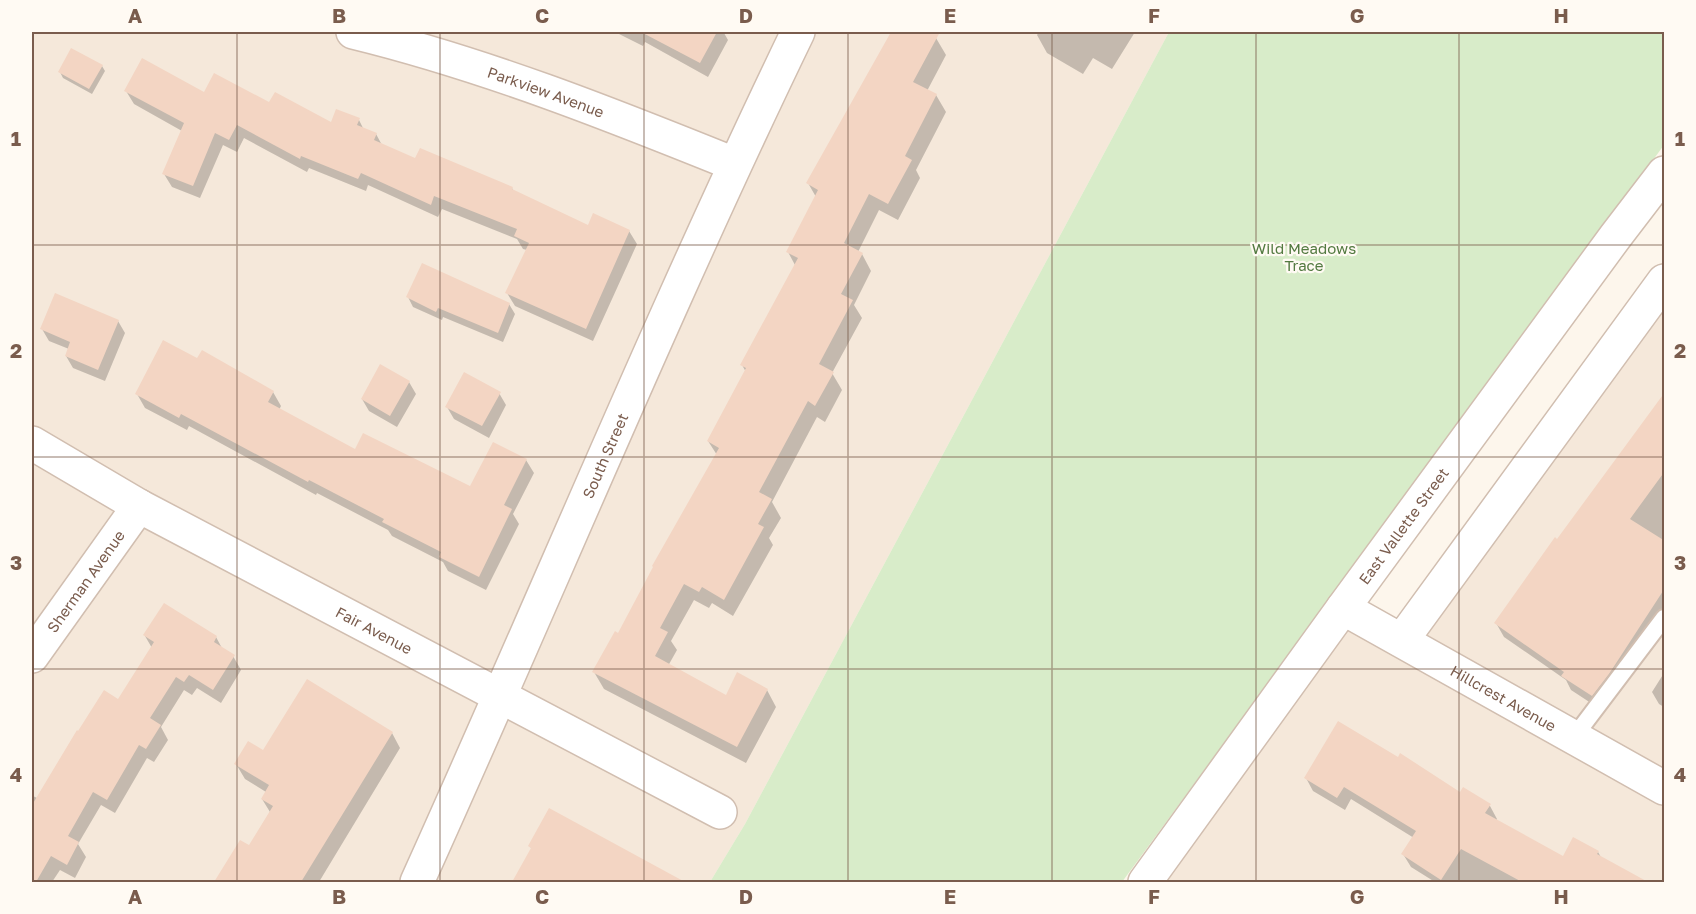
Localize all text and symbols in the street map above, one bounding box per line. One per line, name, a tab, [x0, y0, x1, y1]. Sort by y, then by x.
text: A	[128, 3, 142, 27]
text: B	[332, 3, 346, 27]
text: C	[535, 3, 549, 27]
text: D	[739, 3, 753, 27]
text: E	[944, 3, 956, 27]
text: F	[1148, 3, 1160, 27]
text: G	[1350, 3, 1364, 27]
text: H	[1553, 3, 1569, 27]
street label: Parkview Avenue	[485, 63, 607, 121]
text: 1	[11, 126, 21, 150]
text: 1	[1675, 126, 1685, 150]
park label: Wild Meadows Trace	[1252, 239, 1356, 274]
text: 2	[10, 338, 22, 362]
text: 2	[1674, 338, 1686, 362]
street label: South Street	[578, 410, 631, 501]
street label: East Vallette Street	[1355, 464, 1452, 587]
street label: Sherman Avenue	[43, 526, 128, 636]
text: 3	[10, 550, 22, 574]
text: 3	[1674, 550, 1686, 574]
street label: Fair Avenue	[333, 602, 416, 657]
street label: Hillcrest Avenue	[1448, 661, 1560, 735]
text: 4	[10, 762, 22, 786]
text: 4	[1674, 762, 1686, 786]
text: A	[128, 884, 142, 908]
text: B	[332, 884, 346, 908]
text: C	[535, 884, 549, 908]
text: D	[739, 884, 753, 908]
text: E	[944, 884, 956, 908]
text: F	[1148, 884, 1160, 908]
text: G	[1350, 884, 1364, 908]
text: H	[1553, 884, 1569, 908]

